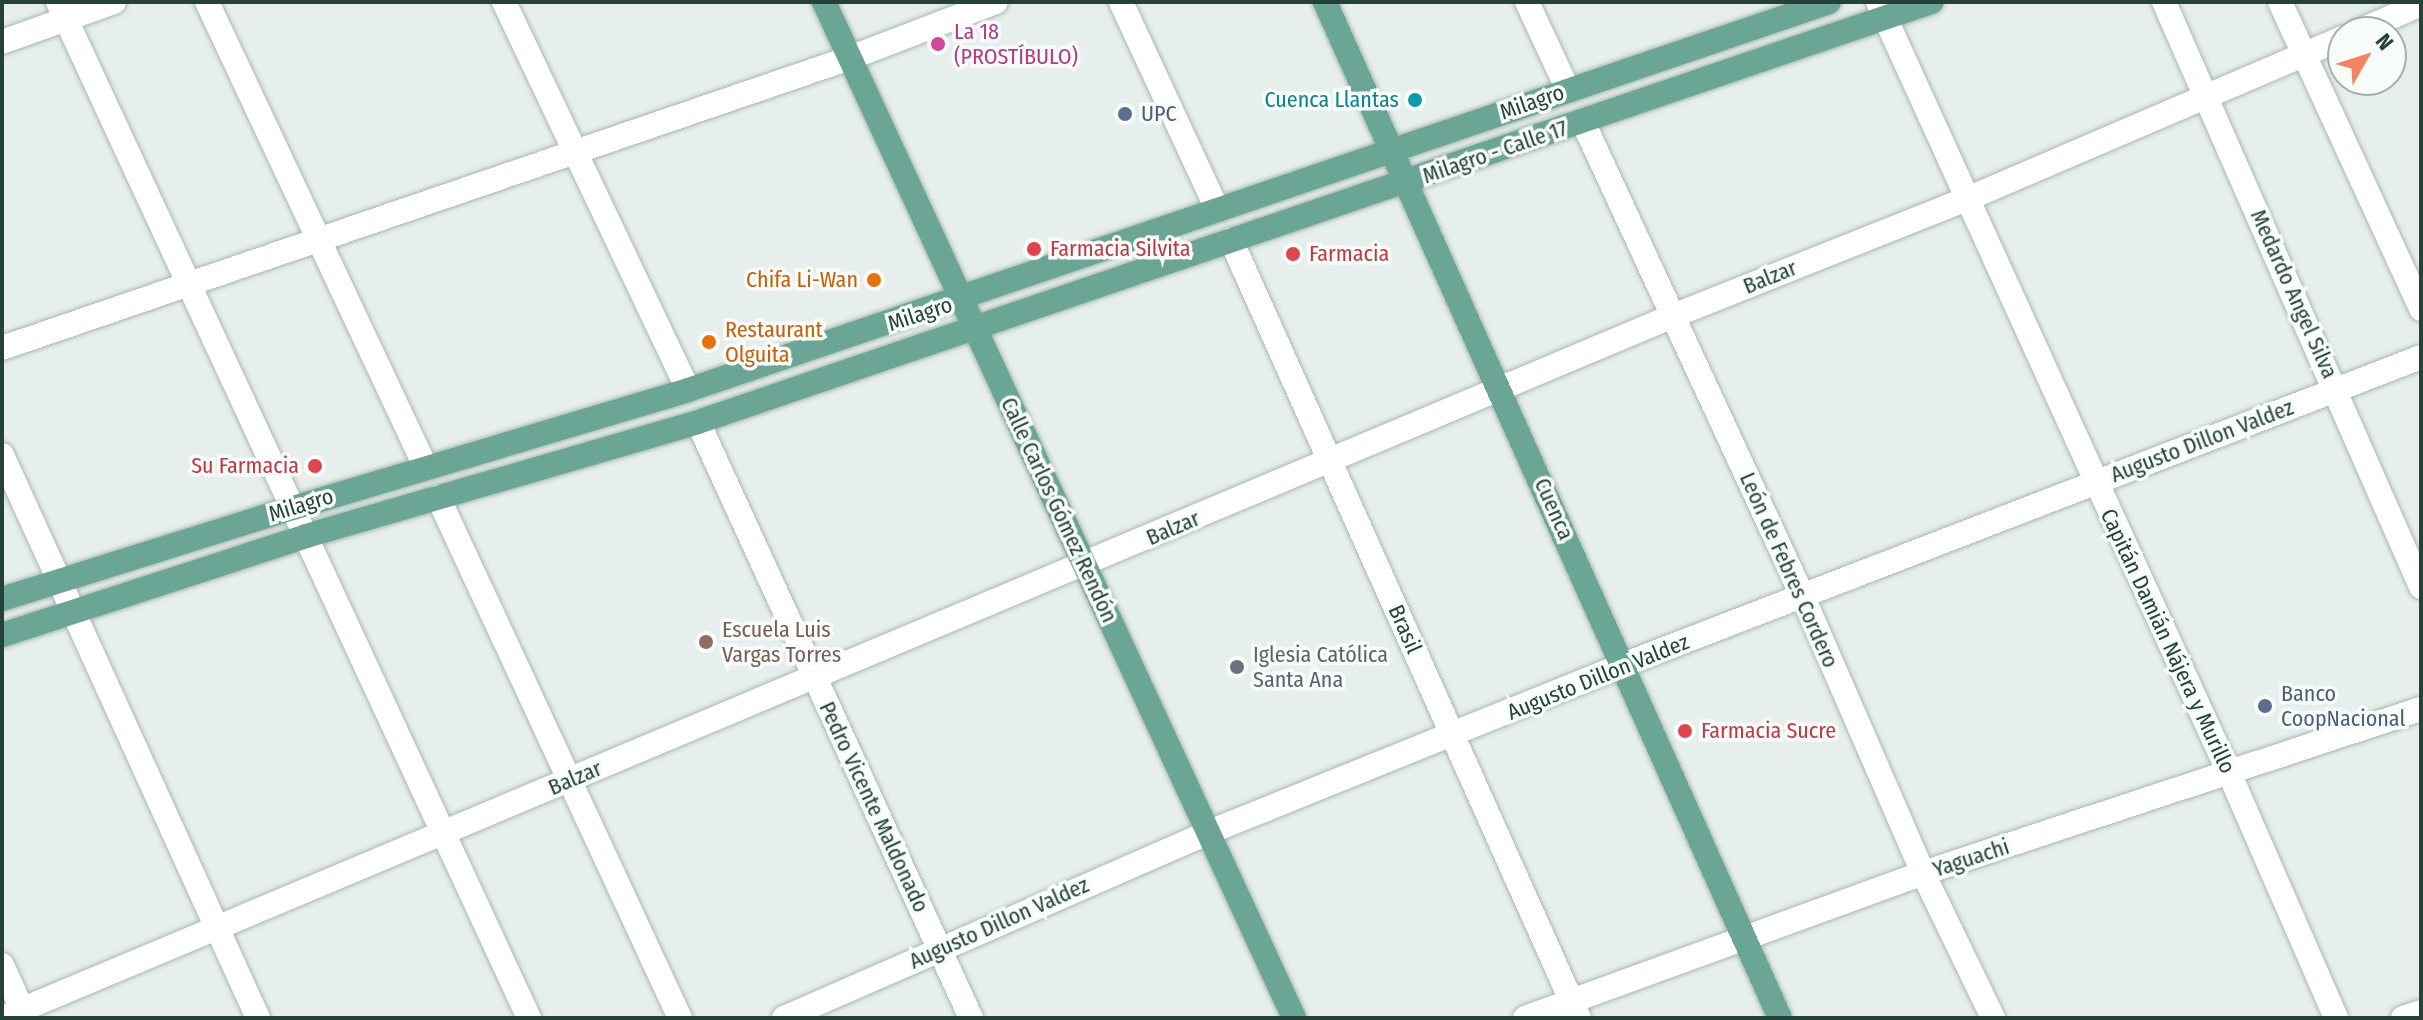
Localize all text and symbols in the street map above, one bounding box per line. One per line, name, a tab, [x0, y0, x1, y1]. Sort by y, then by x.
north arrow	[2327, 16, 2407, 96]
place label: La 18 (PROSTÍBULO)	[954, 18, 1078, 70]
text: N	[2370, 28, 2399, 55]
marker: La 18 (PROSTÍBULO)	[929, 35, 947, 53]
street label: Milagro	[1496, 79, 1568, 125]
place label: Cuenca Llantas	[1264, 87, 1399, 113]
marker: Cuenca Llantas	[1406, 91, 1424, 109]
place label: UPC	[1141, 101, 1177, 127]
marker: UPC	[1116, 105, 1134, 123]
street label: Milagro - Calle 17	[1419, 115, 1571, 189]
street label: Medardo Angel Silva	[2245, 206, 2343, 382]
place label: Farmacia Silvita	[1050, 236, 1191, 262]
marker: Farmacia Silvita	[1025, 240, 1043, 258]
place label: Farmacia	[1309, 241, 1389, 267]
marker: Farmacia	[1284, 245, 1302, 263]
street label: Balzar	[1739, 254, 1801, 300]
place label: Chifa Li-Wan	[746, 267, 858, 293]
marker: Chifa Li-Wan	[865, 271, 883, 289]
street label: Milagro	[884, 291, 956, 337]
place label: Restaurant Olguita	[725, 316, 823, 368]
marker: Restaurant Olguita	[700, 333, 718, 351]
street label: Calle Carlos Gómez Rendón	[995, 393, 1123, 627]
street label: Augusto Dillon Valdez	[2107, 394, 2297, 488]
place label: Su Farmacia	[191, 453, 299, 479]
marker: Su Farmacia	[306, 457, 324, 475]
street label: León de Febres Cordero	[1734, 468, 1844, 672]
street label: Cuenca	[1529, 474, 1579, 544]
street label: Milagro	[265, 483, 337, 527]
street label: Balzar	[1142, 505, 1204, 551]
street label: Capitán Damián Nájera y Murillo	[2095, 505, 2241, 777]
street label: Brasil	[1383, 601, 1427, 657]
place label: Escuela Luis Vargas Torres	[722, 616, 841, 668]
street label: Augusto Dillon Valdez	[1503, 628, 1693, 726]
marker: Escuela Luis Vargas Torres	[697, 633, 715, 651]
place label: Iglesia Católica Santa Ana	[1253, 641, 1388, 692]
marker: Iglesia Católica Santa Ana	[1228, 658, 1246, 676]
place label: Banco CoopNacional	[2281, 680, 2405, 732]
street label: Pedro Vicente Maldonado	[814, 697, 934, 917]
marker: Banco CoopNacional	[2256, 697, 2274, 715]
place label: Farmacia Sucre	[1701, 718, 1836, 744]
marker: Farmacia Sucre	[1676, 722, 1694, 740]
street label: Balzar	[544, 755, 606, 801]
street label: Yaguachi	[1929, 833, 2013, 883]
street label: Augusto Dillon Valdez	[905, 872, 1093, 974]

